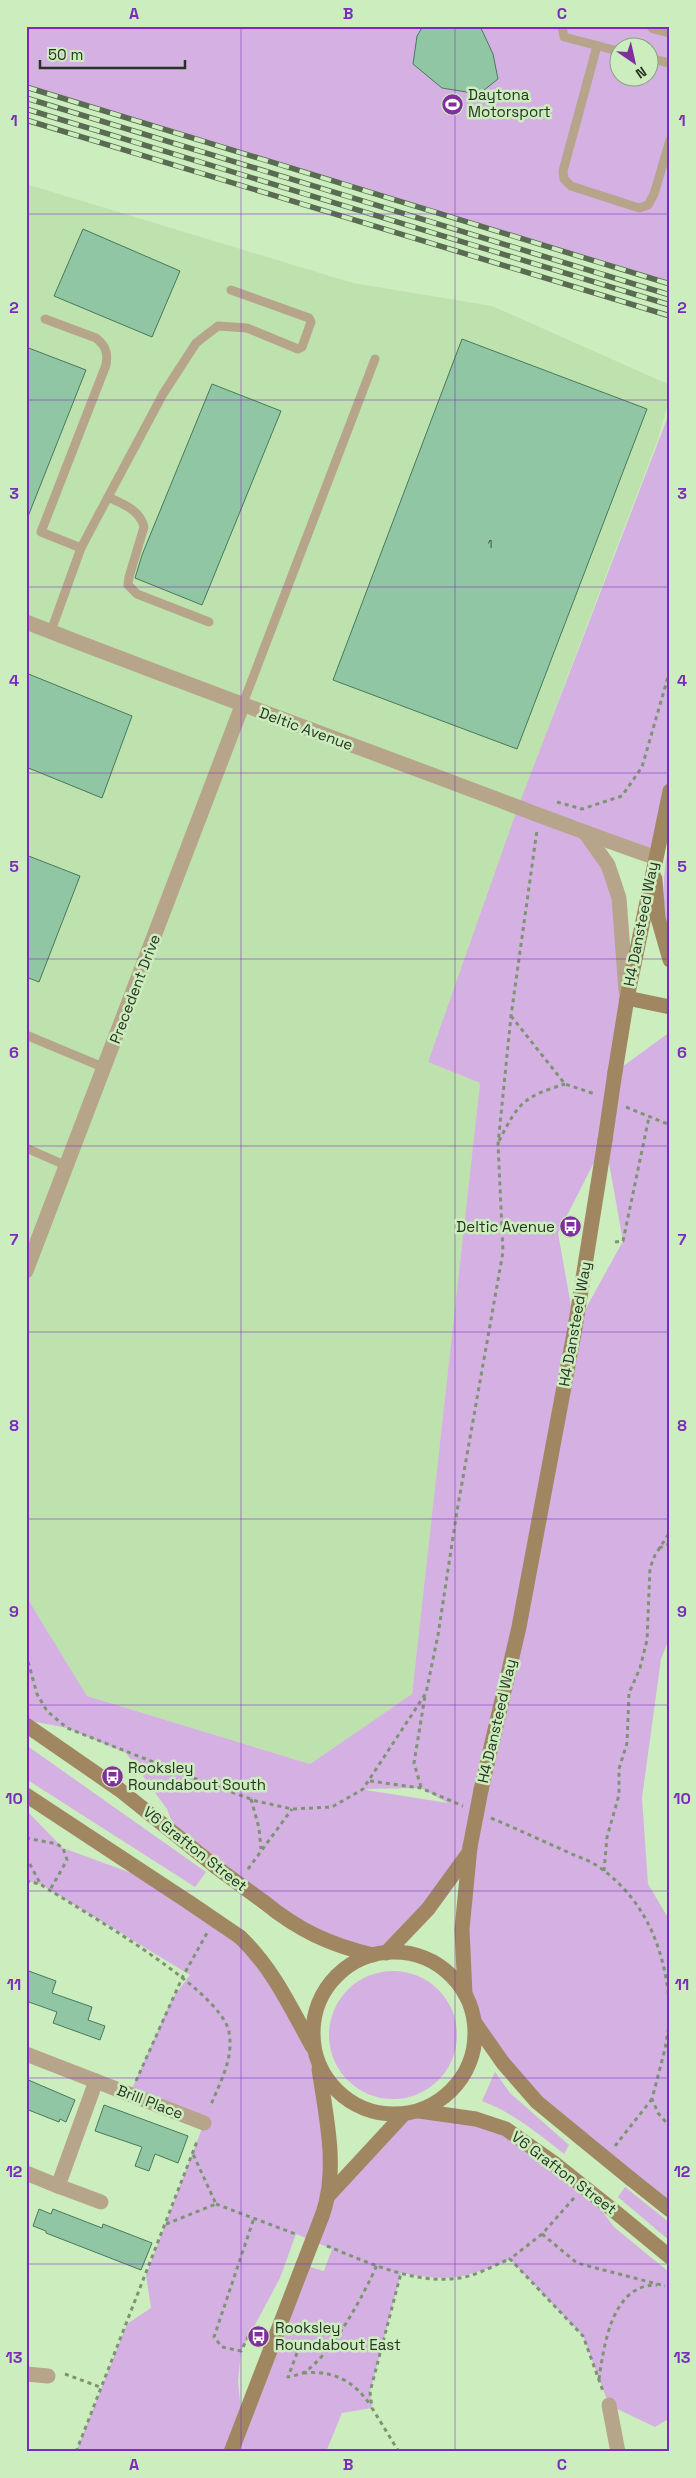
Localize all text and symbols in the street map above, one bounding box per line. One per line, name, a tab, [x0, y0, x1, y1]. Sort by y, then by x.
text: A	[129, 3, 139, 24]
text: B	[343, 3, 353, 24]
text: C	[557, 3, 567, 24]
scale bar	[40, 38, 185, 70]
north arrow	[608, 38, 658, 88]
text: 50 m	[48, 45, 83, 64]
text: N	[632, 63, 650, 83]
place label: Daytona Motorsport	[468, 85, 551, 121]
sports icon: Daytona Motorsport	[440, 92, 464, 116]
text: 1	[10, 110, 18, 131]
text: 1	[678, 110, 686, 131]
text: 2	[9, 297, 19, 318]
text: 2	[677, 297, 687, 318]
text: 3	[9, 483, 19, 504]
text: 3	[677, 483, 687, 504]
house number: 1	[487, 536, 493, 552]
text: 4	[9, 670, 19, 691]
text: 4	[677, 670, 687, 691]
street label: Deltic Avenue	[257, 703, 356, 754]
text: 5	[9, 856, 19, 877]
text: 5	[677, 856, 687, 877]
street label: H4 Dansteed Way	[619, 860, 662, 988]
street label: Precedent Drive	[105, 931, 164, 1046]
text: 6	[9, 1042, 19, 1063]
text: 6	[677, 1042, 687, 1063]
bus stop icon: Deltic Avenue	[559, 1215, 583, 1239]
place label: Deltic Avenue	[456, 1217, 555, 1236]
text: 7	[10, 1229, 19, 1250]
text: 7	[678, 1229, 687, 1250]
street label: H4 Dansteed Way	[554, 1260, 595, 1388]
text: 8	[9, 1415, 19, 1436]
text: 8	[677, 1415, 687, 1436]
text: 9	[9, 1601, 19, 1622]
text: 9	[677, 1601, 687, 1622]
street label: H4 Dansteed Way	[473, 1657, 520, 1785]
place label: Rooksley Roundabout South	[128, 1758, 266, 1794]
bus stop icon: Rooksley Roundabout South	[100, 1765, 124, 1789]
text: 10	[5, 1788, 23, 1809]
text: 10	[673, 1788, 691, 1809]
street label: V6 Grafton Street	[139, 1802, 251, 1895]
text: 11	[7, 1974, 21, 1995]
text: 11	[675, 1974, 689, 1995]
street label: Brill Place	[114, 2080, 186, 2123]
street label: V6 Grafton Street	[508, 2127, 621, 2218]
text: 12	[6, 2161, 22, 2182]
text: 12	[674, 2161, 690, 2182]
place label: Rooksley Roundabout East	[275, 2318, 401, 2354]
bus stop icon: Rooksley Roundabout East	[247, 2325, 271, 2349]
text: 13	[6, 2347, 23, 2368]
text: 13	[674, 2347, 691, 2368]
text: A	[129, 2454, 139, 2475]
text: B	[343, 2454, 353, 2475]
text: C	[557, 2454, 567, 2475]

